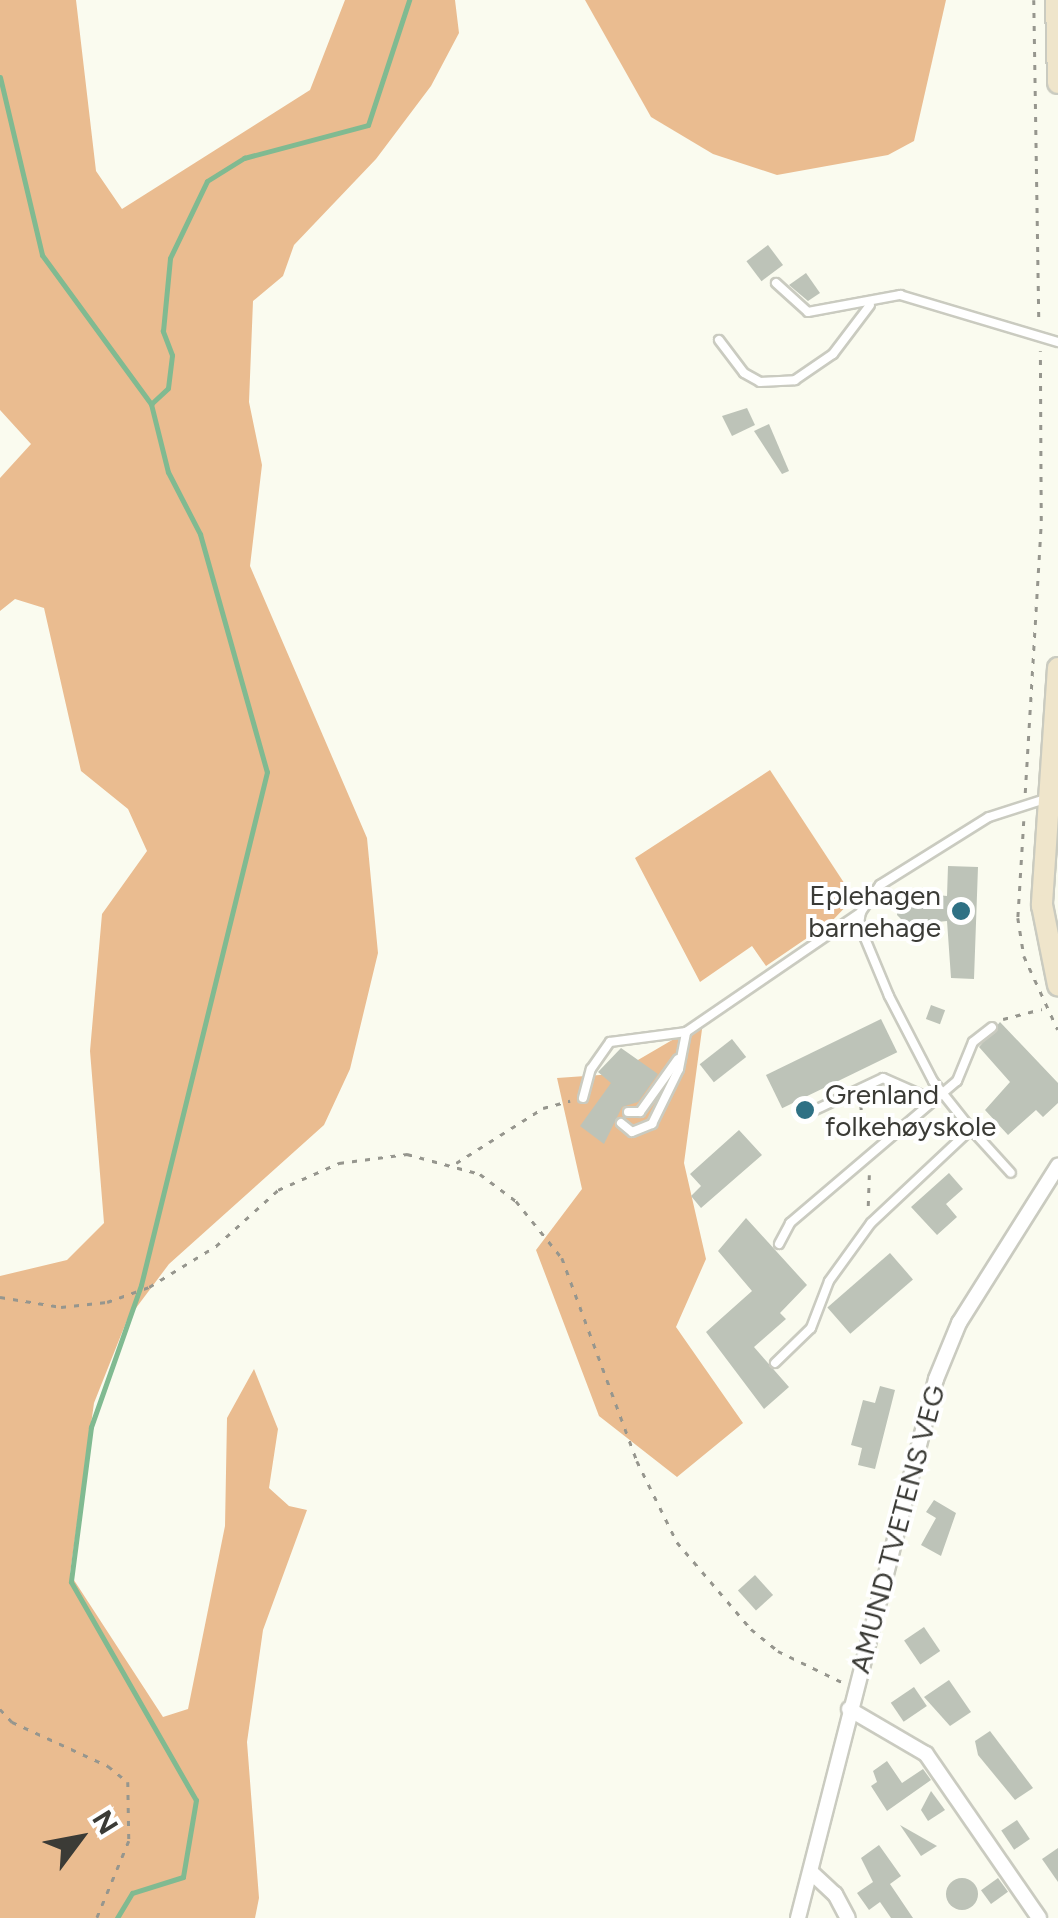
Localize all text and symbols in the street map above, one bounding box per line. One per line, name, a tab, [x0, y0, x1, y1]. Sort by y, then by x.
place label: Eplehagen barnehage	[808, 878, 941, 944]
marker: Eplehagen barnehage	[950, 900, 972, 922]
place label: Grenland folkehøyskole	[825, 1077, 996, 1143]
marker: Grenland folkehøyskole	[794, 1099, 816, 1121]
street label: AMUND TVETENS VEG	[842, 1381, 952, 1677]
north arrow	[30, 1788, 130, 1888]
text: N	[85, 1804, 126, 1840]

